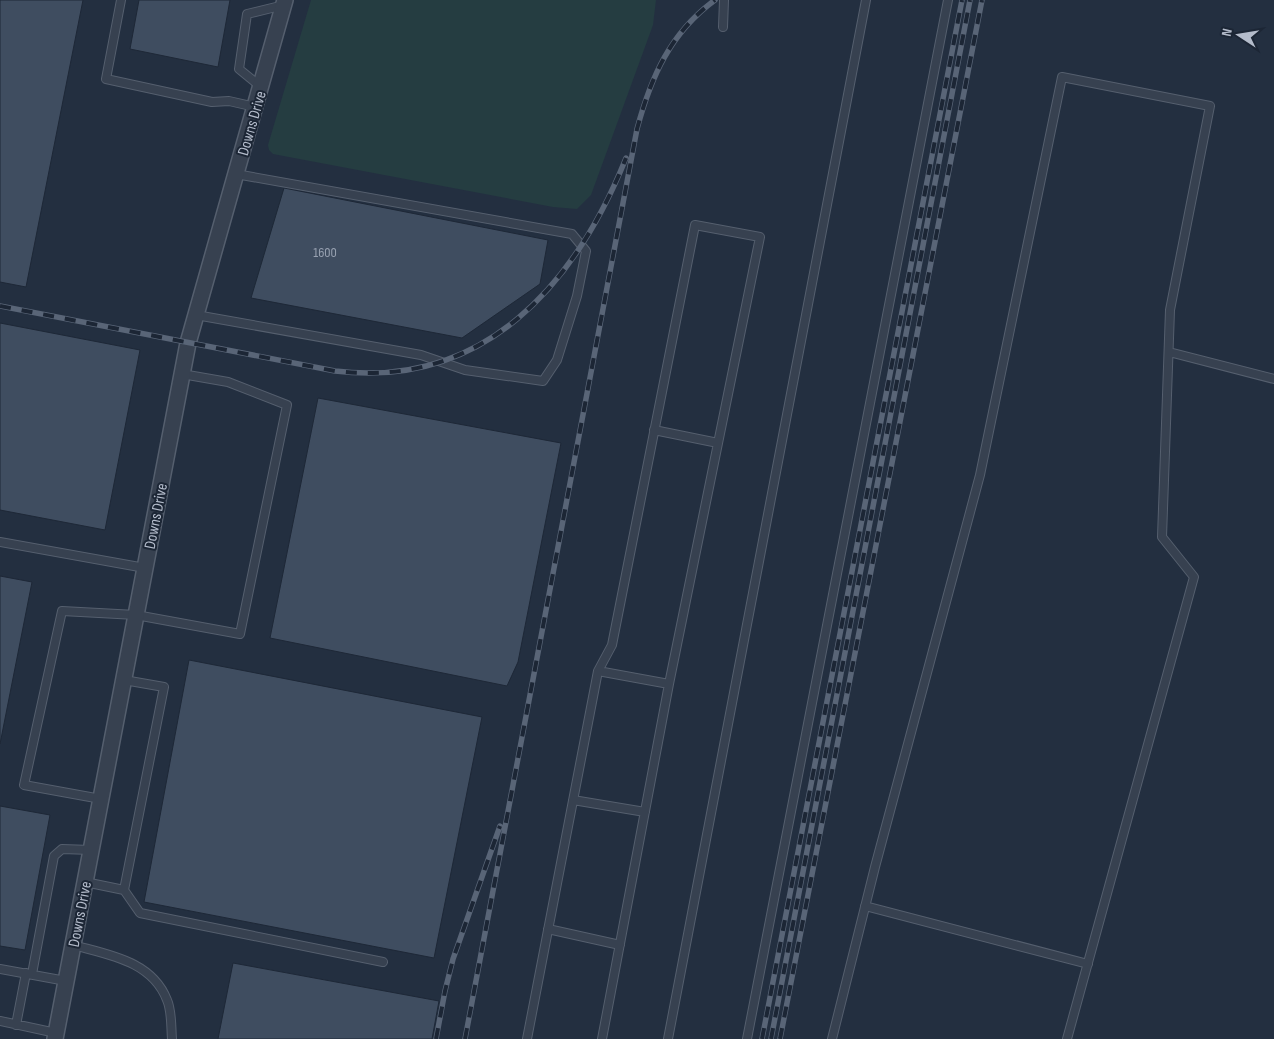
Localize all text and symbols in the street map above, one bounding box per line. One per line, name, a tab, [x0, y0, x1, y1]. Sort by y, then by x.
north arrow	[1214, 10, 1264, 60]
text: N	[1218, 27, 1236, 38]
street label: Downs Drive	[234, 89, 271, 158]
house number: 1600	[313, 244, 337, 261]
street label: Downs Drive	[141, 482, 172, 551]
street label: Downs Drive	[65, 880, 96, 949]

